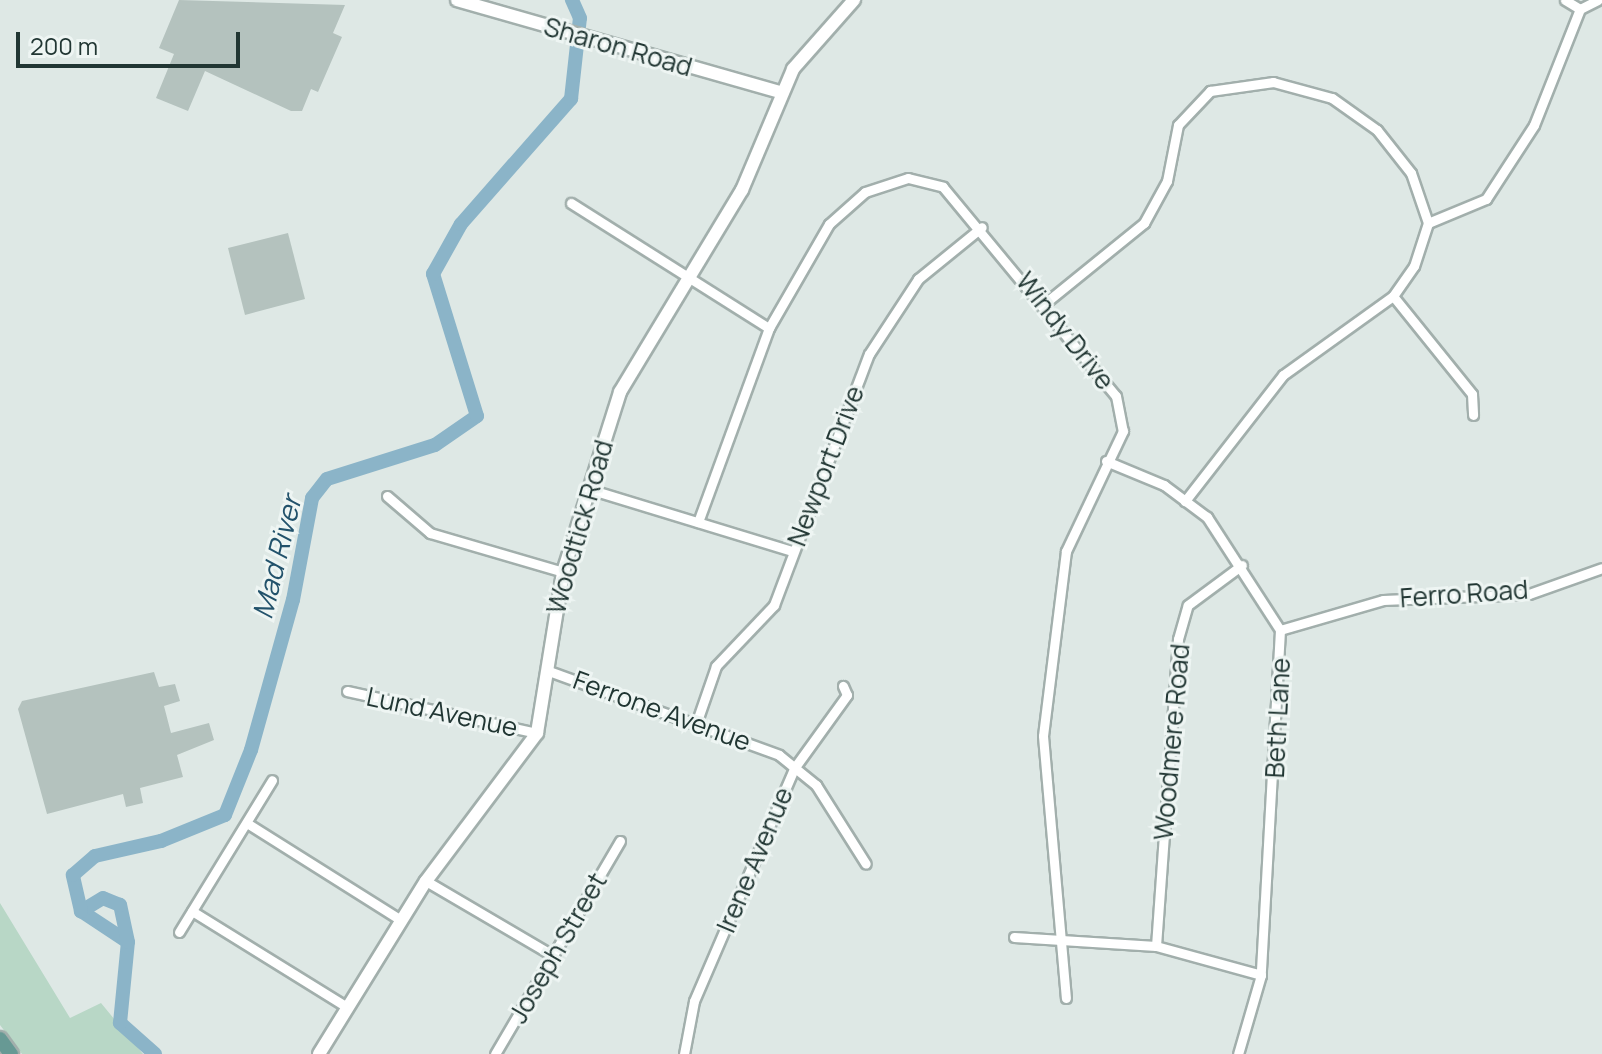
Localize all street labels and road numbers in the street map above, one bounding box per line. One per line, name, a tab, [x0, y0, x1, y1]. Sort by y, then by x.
street label: Sharon Road	[540, 11, 696, 83]
street label: Windy Drive	[1010, 266, 1120, 396]
street label: Newport Drive	[781, 382, 871, 550]
street label: Woodtick Road	[540, 436, 620, 618]
street label: Ferro Road	[1399, 574, 1529, 614]
street label: Woodmere Road	[1148, 642, 1196, 842]
street label: Beth Lane	[1259, 657, 1297, 779]
street label: Ferrone Avenue	[569, 664, 755, 758]
street label: Lund Avenue	[364, 681, 520, 743]
street label: Irene Avenue	[710, 783, 800, 937]
street label: Joseph Street	[502, 867, 614, 1029]

